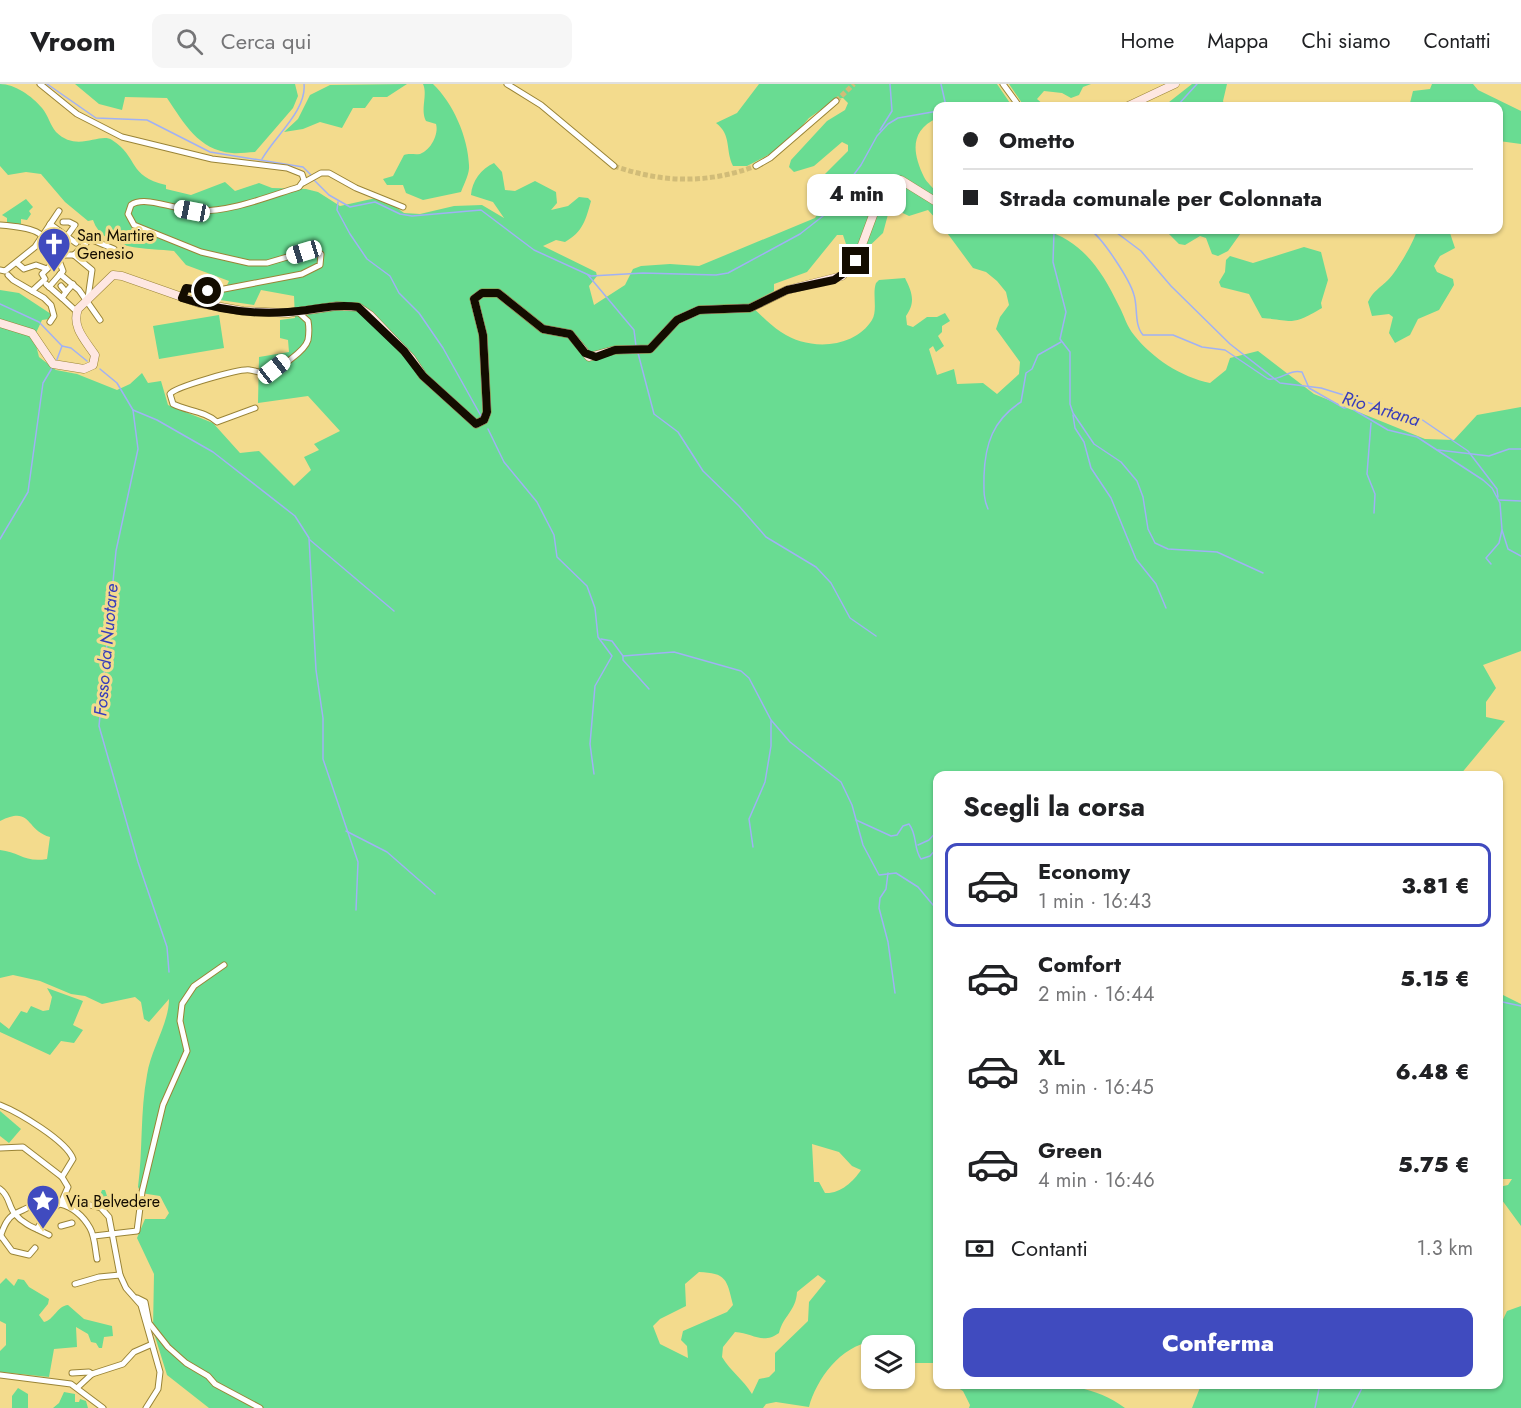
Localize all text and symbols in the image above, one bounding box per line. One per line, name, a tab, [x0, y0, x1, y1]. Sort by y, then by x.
search box	[152, 14, 572, 68]
text: Vroom	[30, 21, 116, 62]
icon: search	[173, 25, 206, 58]
text: Cerca qui	[221, 25, 312, 57]
text: Home	[1121, 26, 1174, 56]
text: Mappa	[1207, 26, 1268, 56]
text: Chi siamo	[1301, 26, 1390, 56]
text: Contatti	[1423, 26, 1491, 56]
text: Ometto	[999, 124, 1075, 156]
callout: 4 min	[806, 174, 906, 216]
text: 4 min	[829, 180, 884, 209]
text: Strada comunale per Colonnata	[999, 182, 1322, 214]
car	[173, 199, 211, 223]
place label: San Martire Genesio	[77, 224, 154, 265]
church icon: San Martire Genesio	[36, 226, 72, 273]
car	[284, 238, 324, 266]
route end	[842, 247, 869, 274]
route start	[194, 277, 221, 304]
car	[254, 351, 294, 387]
water label: Rio Artana	[1339, 385, 1423, 433]
water label: Fosso da Nuotare	[87, 583, 125, 717]
text: Scegli la corsa	[963, 787, 1145, 826]
text: Economy	[1038, 855, 1130, 887]
icon: car	[966, 858, 1020, 912]
text: 3.81 €	[1402, 869, 1470, 901]
text: 1 min · 16:43	[1038, 887, 1151, 916]
text: Comfort	[1038, 948, 1121, 980]
icon: car	[966, 951, 1020, 1005]
text: 5.15 €	[1400, 962, 1470, 994]
text: 2 min · 16:44	[1038, 980, 1155, 1009]
text: XL	[1038, 1041, 1065, 1073]
icon: car	[966, 1044, 1020, 1098]
text: 6.48 €	[1396, 1055, 1470, 1087]
text: 3 min · 16:45	[1038, 1073, 1154, 1102]
text: Green	[1038, 1134, 1102, 1166]
icon: car	[966, 1137, 1020, 1191]
text: 5.75 €	[1398, 1148, 1470, 1180]
text: 4 min · 16:46	[1038, 1166, 1155, 1195]
place icon: Via Belvedere	[25, 1183, 61, 1230]
place label: Via Belvedere	[66, 1190, 160, 1213]
icon: cash	[963, 1232, 996, 1265]
text: Contanti	[1011, 1232, 1088, 1264]
text: 1.3 km	[1417, 1234, 1473, 1263]
button: Conferma	[963, 1308, 1473, 1377]
map controls	[861, 1335, 915, 1389]
button: layers	[861, 1335, 915, 1389]

